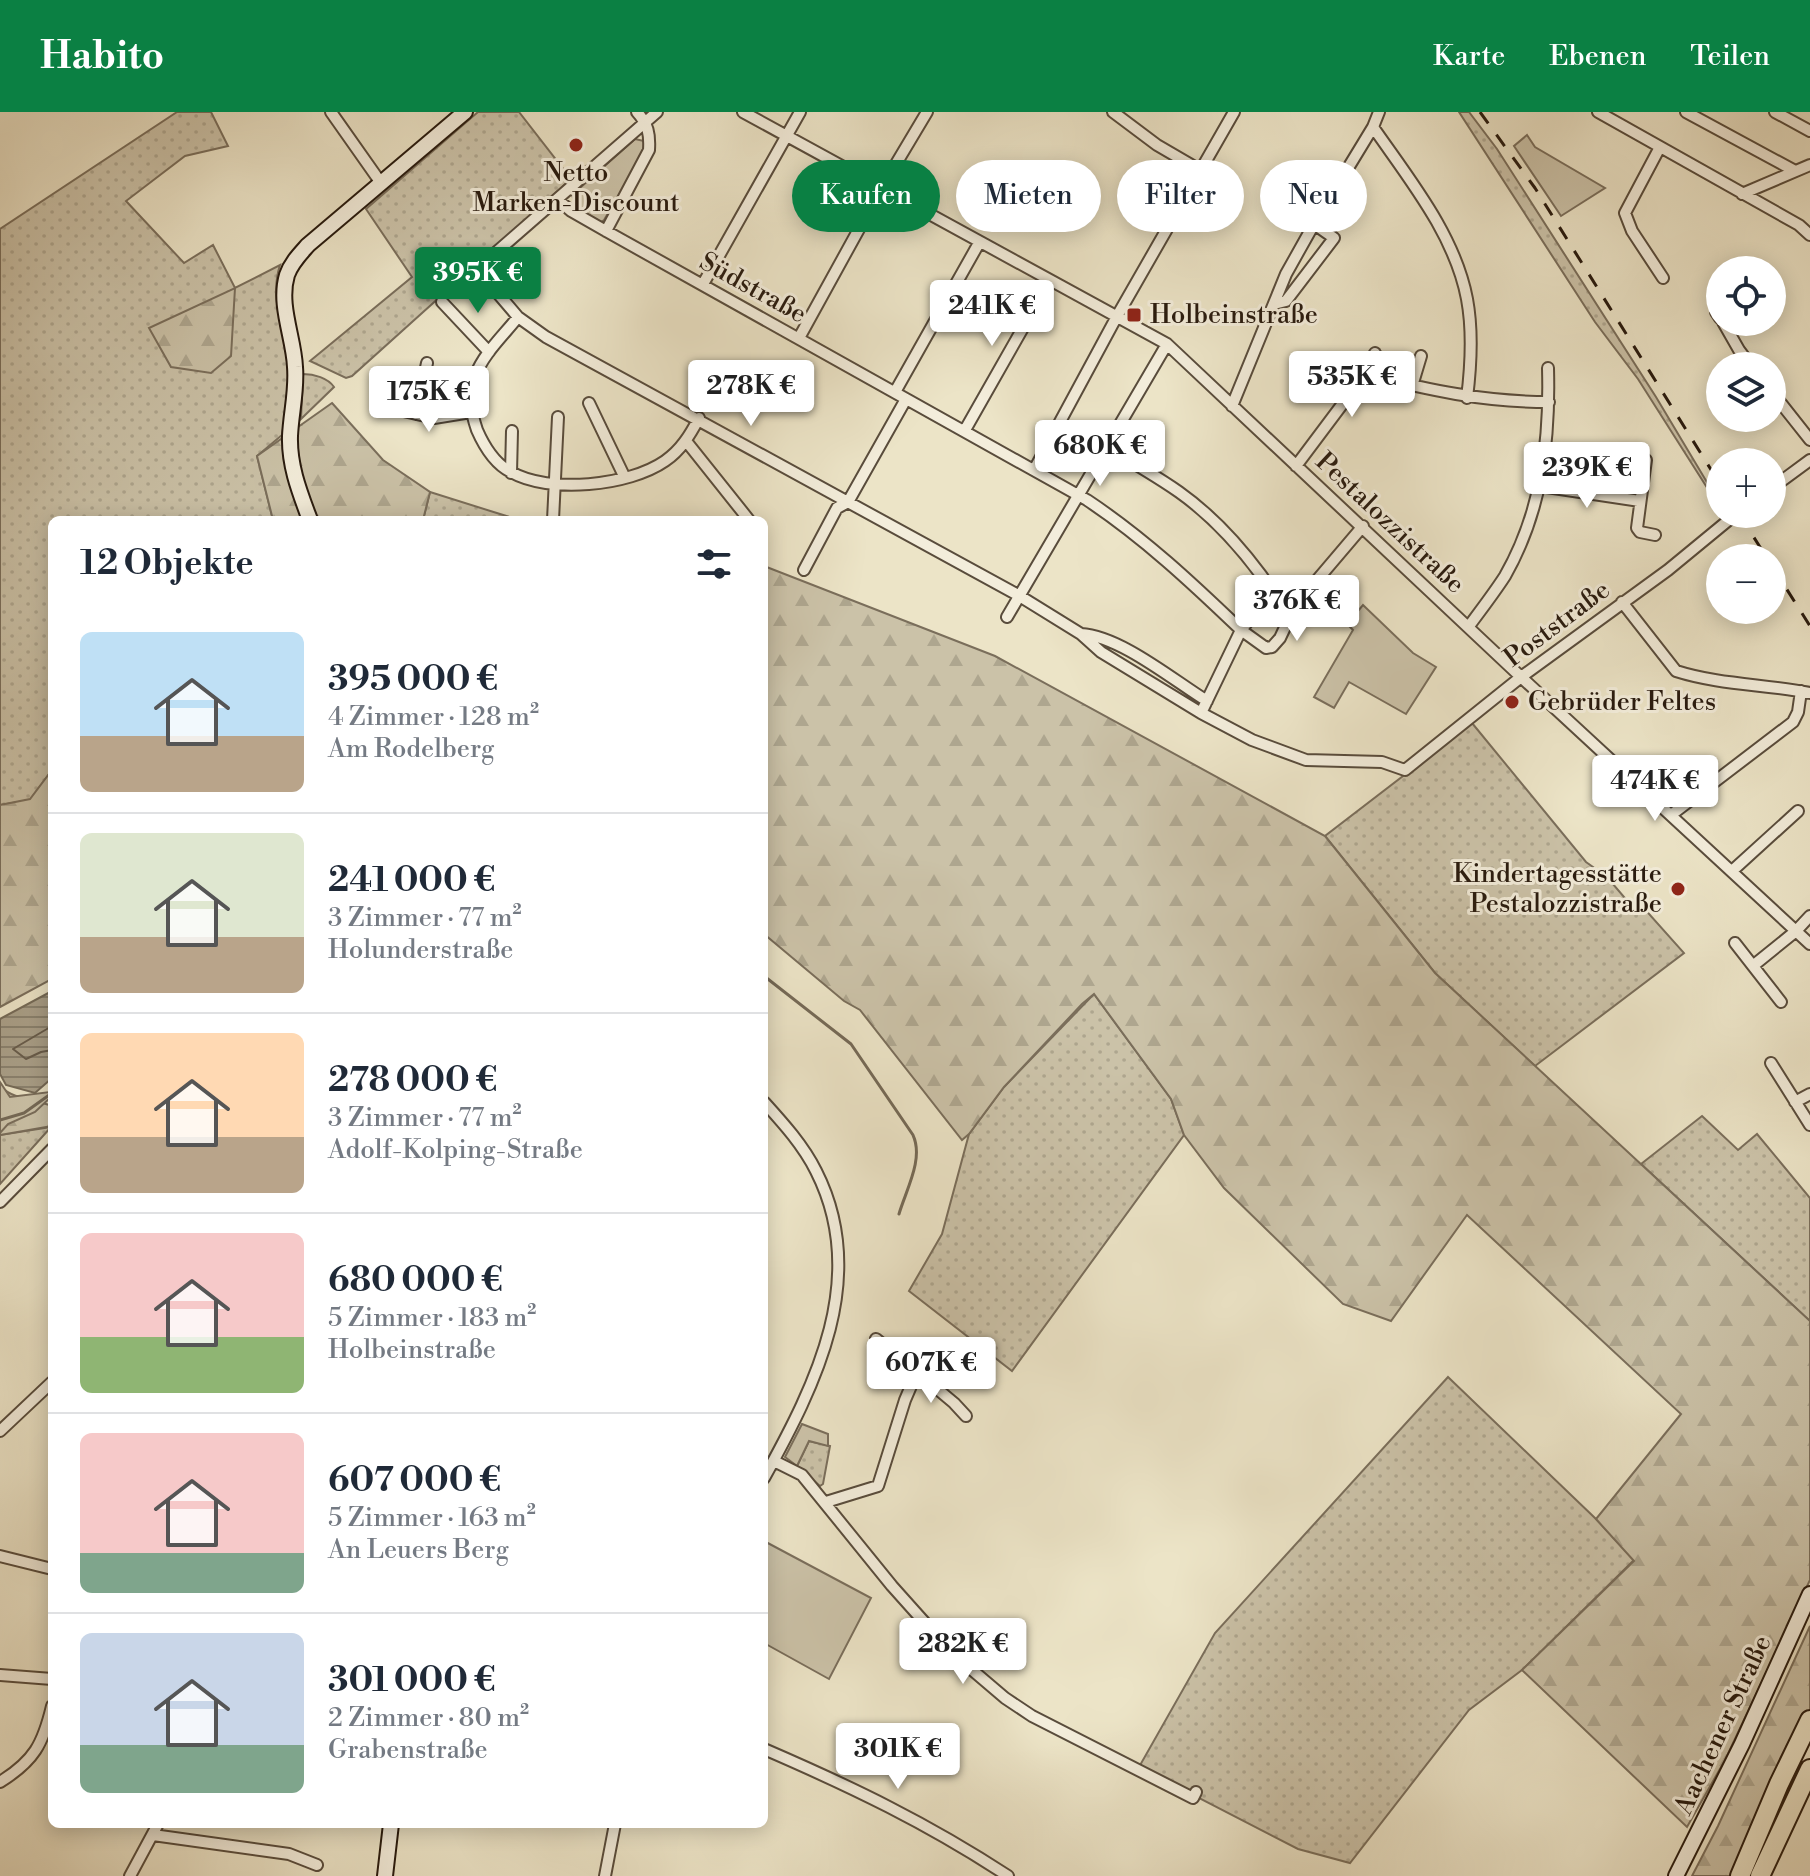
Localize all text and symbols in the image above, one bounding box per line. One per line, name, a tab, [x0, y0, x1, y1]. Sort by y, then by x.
text: Habito	[40, 33, 164, 80]
text: Karte	[1433, 39, 1505, 74]
text: Ebenen	[1549, 39, 1646, 74]
text: Teilen	[1690, 39, 1770, 74]
marker: Netto Marken-Discount	[567, 136, 585, 154]
place label: Netto Marken-Discount	[473, 157, 679, 219]
chip: Kaufen	[792, 160, 940, 232]
chip: Mieten	[956, 160, 1101, 232]
chip: Filter	[1117, 160, 1244, 232]
chip: Neu	[1260, 160, 1367, 232]
street label: Südstraße	[694, 246, 812, 330]
pin: 395K €	[413, 247, 543, 315]
map controls	[1706, 256, 1786, 624]
button: locate	[1706, 256, 1786, 336]
text: 395K €	[433, 257, 523, 289]
pin: 241K €	[927, 280, 1057, 348]
text: 241K €	[948, 290, 1036, 322]
place label: Holbeinstraße	[1150, 299, 1318, 331]
marker: Holbeinstraße	[1125, 306, 1143, 324]
pin: 535K €	[1287, 351, 1417, 419]
button: layers	[1706, 352, 1786, 432]
pin: 278K €	[686, 360, 816, 428]
text: 535K €	[1307, 361, 1397, 393]
pin: 175K €	[364, 366, 494, 434]
text: 278K €	[706, 370, 796, 402]
text: 175K €	[387, 376, 471, 408]
pin: 680K €	[1035, 420, 1165, 488]
text: 680K €	[1053, 430, 1147, 462]
pin: 239K €	[1522, 442, 1652, 510]
street label: Pestalozzistraße	[1309, 446, 1471, 600]
button: +	[1706, 448, 1786, 528]
text: 239K €	[1542, 452, 1632, 484]
icon: filters	[692, 542, 736, 586]
text: 12 Objekte	[80, 543, 253, 585]
button: −	[1706, 544, 1786, 624]
street label: Poststraße	[1498, 574, 1616, 674]
pin: 376K €	[1232, 575, 1362, 643]
text: 376K €	[1253, 585, 1341, 617]
text: 395 000 €	[328, 659, 498, 701]
icon: home	[144, 664, 240, 760]
place label: Gebrüder Feltes	[1528, 686, 1716, 718]
marker: Gebrüder Feltes	[1503, 693, 1521, 711]
text: 4 Zimmer · 128 m²	[328, 701, 539, 733]
text: Am Rodelberg	[328, 733, 494, 765]
pin: 474K €	[1590, 755, 1720, 823]
text: 474K €	[1610, 765, 1700, 797]
place label: Kindertagesstätte Pestalozzistraße	[1453, 858, 1662, 920]
text: 241 000 €	[328, 860, 495, 902]
icon: home	[144, 865, 240, 961]
marker: Kindertagesstätte Pestalozzistraße	[1669, 880, 1687, 898]
text: 3 Zimmer · 77 m²	[328, 902, 522, 934]
text: Holunderstraße	[328, 934, 513, 966]
text: 278 000 €	[328, 1060, 497, 1102]
icon: home	[144, 1065, 240, 1161]
text: 3 Zimmer · 77 m²	[328, 1102, 522, 1134]
text: Adolf-Kolping-Straße	[328, 1134, 583, 1166]
text: 680 000 €	[328, 1260, 503, 1302]
icon: home	[144, 1265, 240, 1361]
text: 5 Zimmer · 183 m²	[328, 1302, 536, 1334]
text: Holbeinstraße	[328, 1334, 496, 1366]
pin: 607K €	[866, 1337, 996, 1405]
text: 607K €	[885, 1347, 977, 1379]
text: 607 000 €	[328, 1460, 501, 1502]
icon: home	[144, 1465, 240, 1561]
text: 5 Zimmer · 163 m²	[328, 1502, 536, 1534]
text: An Leuers Berg	[328, 1534, 509, 1566]
pin: 282K €	[898, 1618, 1028, 1686]
text: 282K €	[917, 1628, 1009, 1660]
street label: Aachener Straße	[1667, 1630, 1779, 1821]
text: 301 000 €	[328, 1660, 496, 1702]
icon: home	[144, 1665, 240, 1761]
text: 2 Zimmer · 80 m²	[328, 1702, 529, 1734]
pin: 301K €	[833, 1723, 963, 1791]
text: 301K €	[854, 1733, 942, 1765]
text: Grabenstraße	[328, 1734, 488, 1766]

